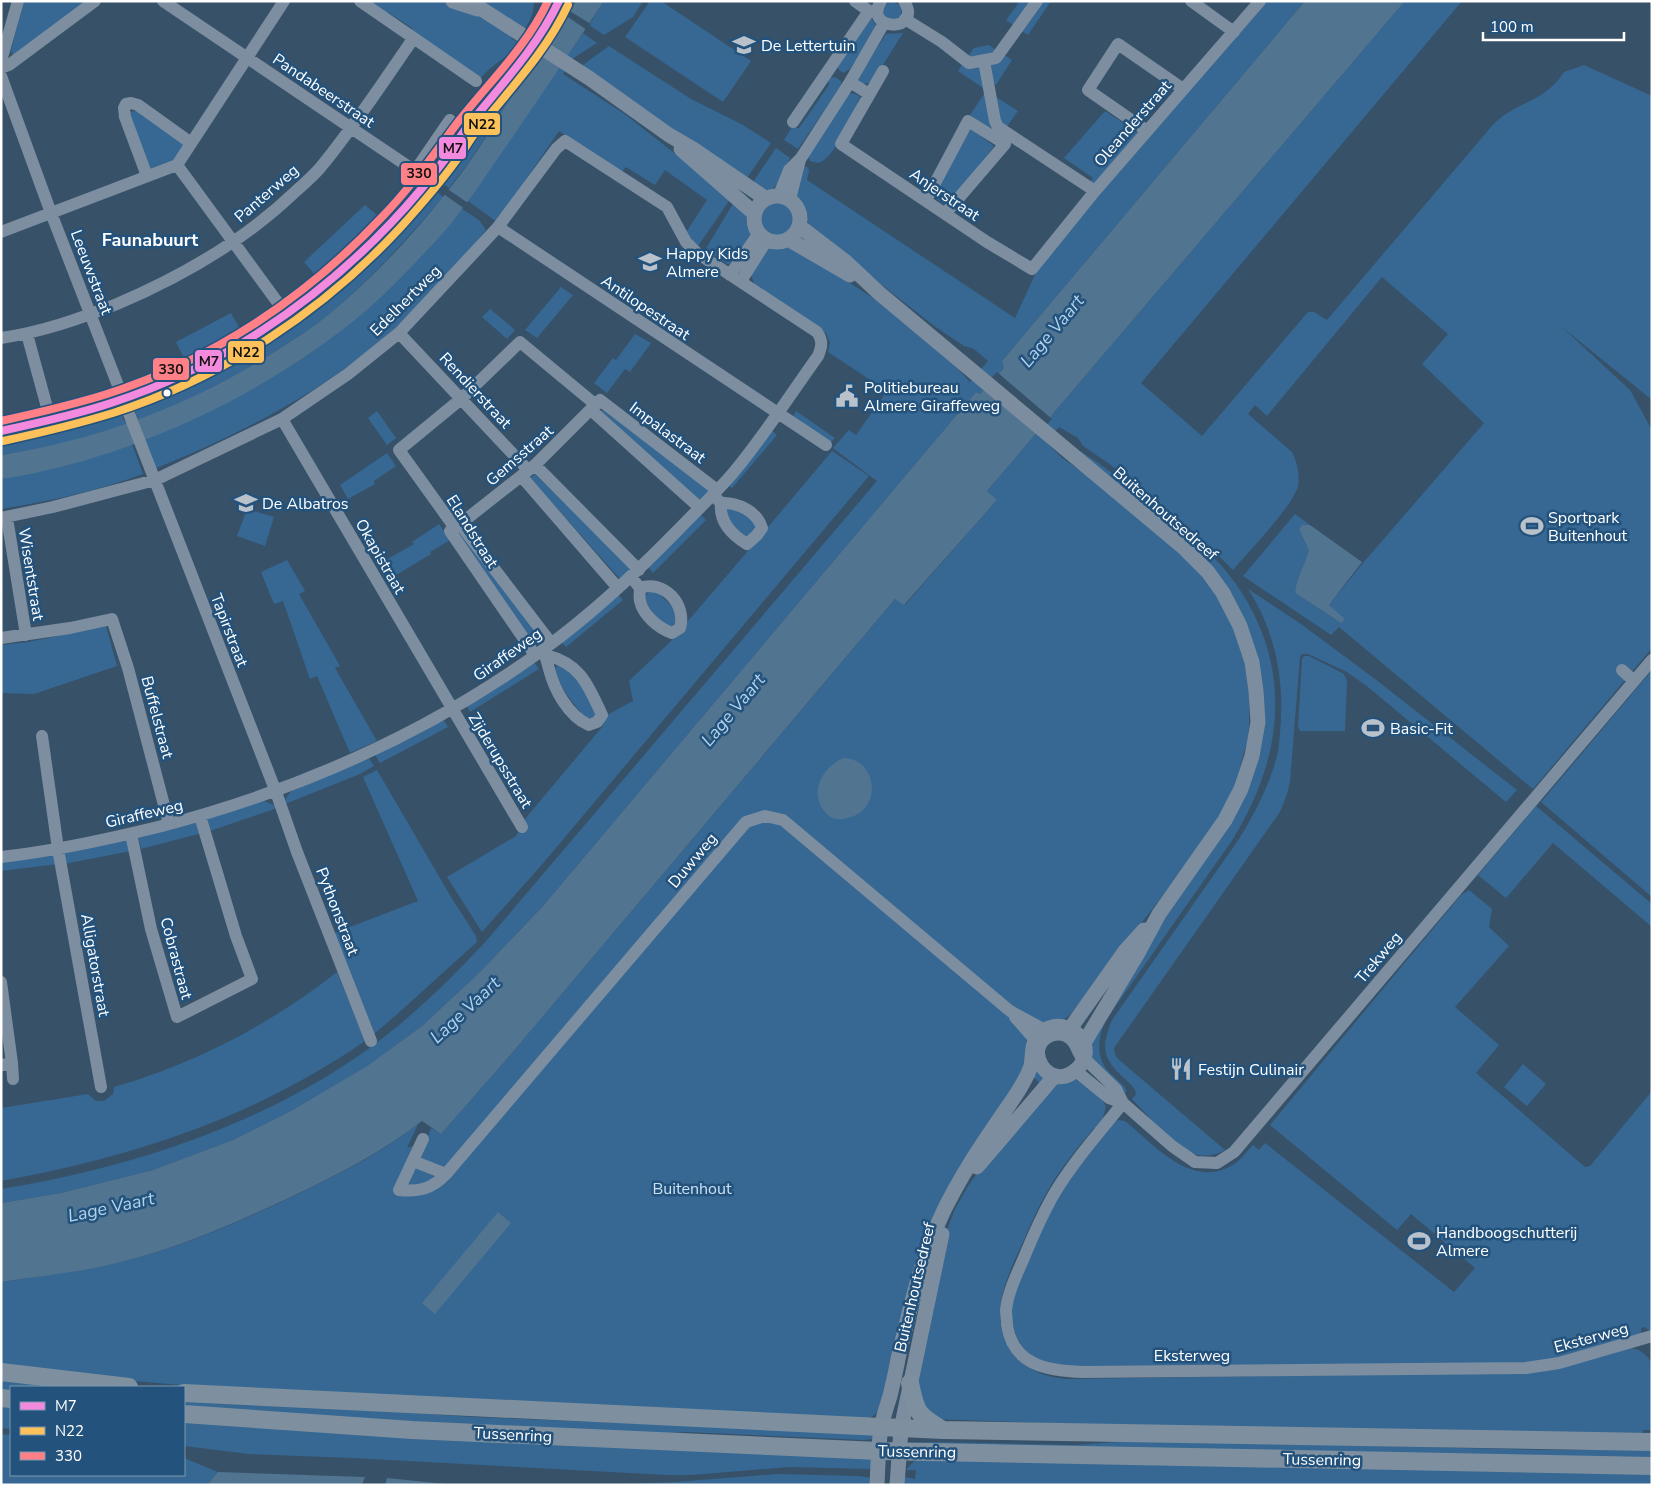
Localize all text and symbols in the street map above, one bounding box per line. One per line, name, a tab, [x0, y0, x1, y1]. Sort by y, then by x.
scale bar	[1483, 10, 1624, 42]
text: 100 m	[1490, 17, 1534, 37]
school or university icon: De Lettertuin	[731, 32, 757, 58]
place label: De Lettertuin	[761, 35, 856, 57]
street label: Pandabeerstraat	[268, 49, 379, 133]
street label: Oleanderstraat	[1089, 75, 1177, 172]
line badge: N22	[463, 112, 501, 136]
text: N22	[468, 115, 496, 134]
line badge: M7	[438, 136, 467, 160]
text: M7	[443, 139, 463, 158]
street label: Panterweg	[230, 160, 304, 228]
line badge: 330	[400, 162, 438, 186]
street label: Anjerstraat	[905, 163, 984, 227]
text: 330	[406, 164, 432, 183]
street label: Leeuwstraat	[65, 227, 117, 318]
district label: Faunabuurt	[102, 228, 198, 252]
place label: Happy Kids Almere	[666, 243, 748, 283]
school or university icon: Happy Kids Almere	[637, 249, 663, 275]
street label: Edelhertweg	[365, 260, 446, 341]
street label: Antilopestraat	[597, 270, 695, 346]
water label: Lage Vaart	[1015, 289, 1090, 372]
line badge: N22	[227, 340, 265, 364]
text: N22	[232, 343, 260, 362]
street label: Rendierstraat	[434, 348, 517, 434]
line badge: M7	[194, 349, 223, 373]
text: M7	[199, 352, 219, 371]
line badge: 330	[152, 357, 190, 381]
text: 330	[158, 360, 184, 379]
place label: Politiebureau Almere Giraffeweg	[864, 377, 1000, 417]
public building icon: Politiebureau Almere Giraffeweg	[834, 383, 860, 409]
unlabelled marker	[162, 388, 172, 398]
street label: Impalastraat	[625, 397, 710, 469]
street label: Gemsstraat	[481, 420, 558, 491]
street label: Buitenhoutsedreef	[1108, 462, 1223, 566]
school or university icon: De Albatros	[233, 490, 259, 516]
street label: Elandstraat	[441, 491, 504, 573]
place label: De Albatros	[262, 493, 349, 515]
place label: Sportpark Buitenhout	[1548, 507, 1628, 547]
sports icon: Sportpark Buitenhout	[1519, 513, 1545, 539]
street label: Okapistraat	[350, 515, 411, 598]
street label: Wisentstraat	[13, 526, 49, 623]
street label: Tapirstraat	[205, 590, 253, 671]
street label: Giraffeweg	[469, 623, 546, 687]
water label: Lage Vaart	[696, 668, 771, 751]
street label: Buffelstraat	[135, 674, 179, 761]
street label: Zijderupsstraat	[463, 709, 538, 813]
sports icon: Basic-Fit	[1360, 715, 1386, 741]
place label: Basic-Fit	[1390, 718, 1453, 740]
street label: Giraffeweg	[103, 794, 185, 834]
street label: Duwweg	[663, 828, 722, 893]
street label: Pythonstraat	[310, 864, 364, 959]
street label: Alligatorstraat	[75, 912, 115, 1019]
street label: Cobrastraat	[155, 915, 198, 1002]
street label: Trekweg	[1351, 927, 1407, 988]
water label: Lage Vaart	[425, 971, 506, 1049]
restaurant icon: Festijn Culinair	[1168, 1056, 1194, 1082]
place label: Festijn Culinair	[1198, 1059, 1304, 1081]
park label: Buitenhout	[652, 1178, 732, 1200]
water label: Lage Vaart	[66, 1186, 157, 1228]
street label: Buitenhoutsedreef	[889, 1219, 941, 1354]
place label: Handboogschutterij Almere	[1436, 1222, 1577, 1262]
sports icon: Handboogschutterij Almere	[1406, 1228, 1432, 1254]
street label: Eksterweg	[1552, 1317, 1631, 1358]
street label: Eksterweg	[1154, 1345, 1230, 1367]
legend	[10, 1386, 185, 1476]
text: M7	[55, 1396, 77, 1416]
text: N22	[55, 1421, 84, 1441]
street label: Tussenring	[473, 1422, 553, 1448]
street label: Tussenring	[878, 1440, 956, 1464]
text: 330	[55, 1446, 82, 1466]
street label: Tussenring	[1283, 1448, 1361, 1472]

